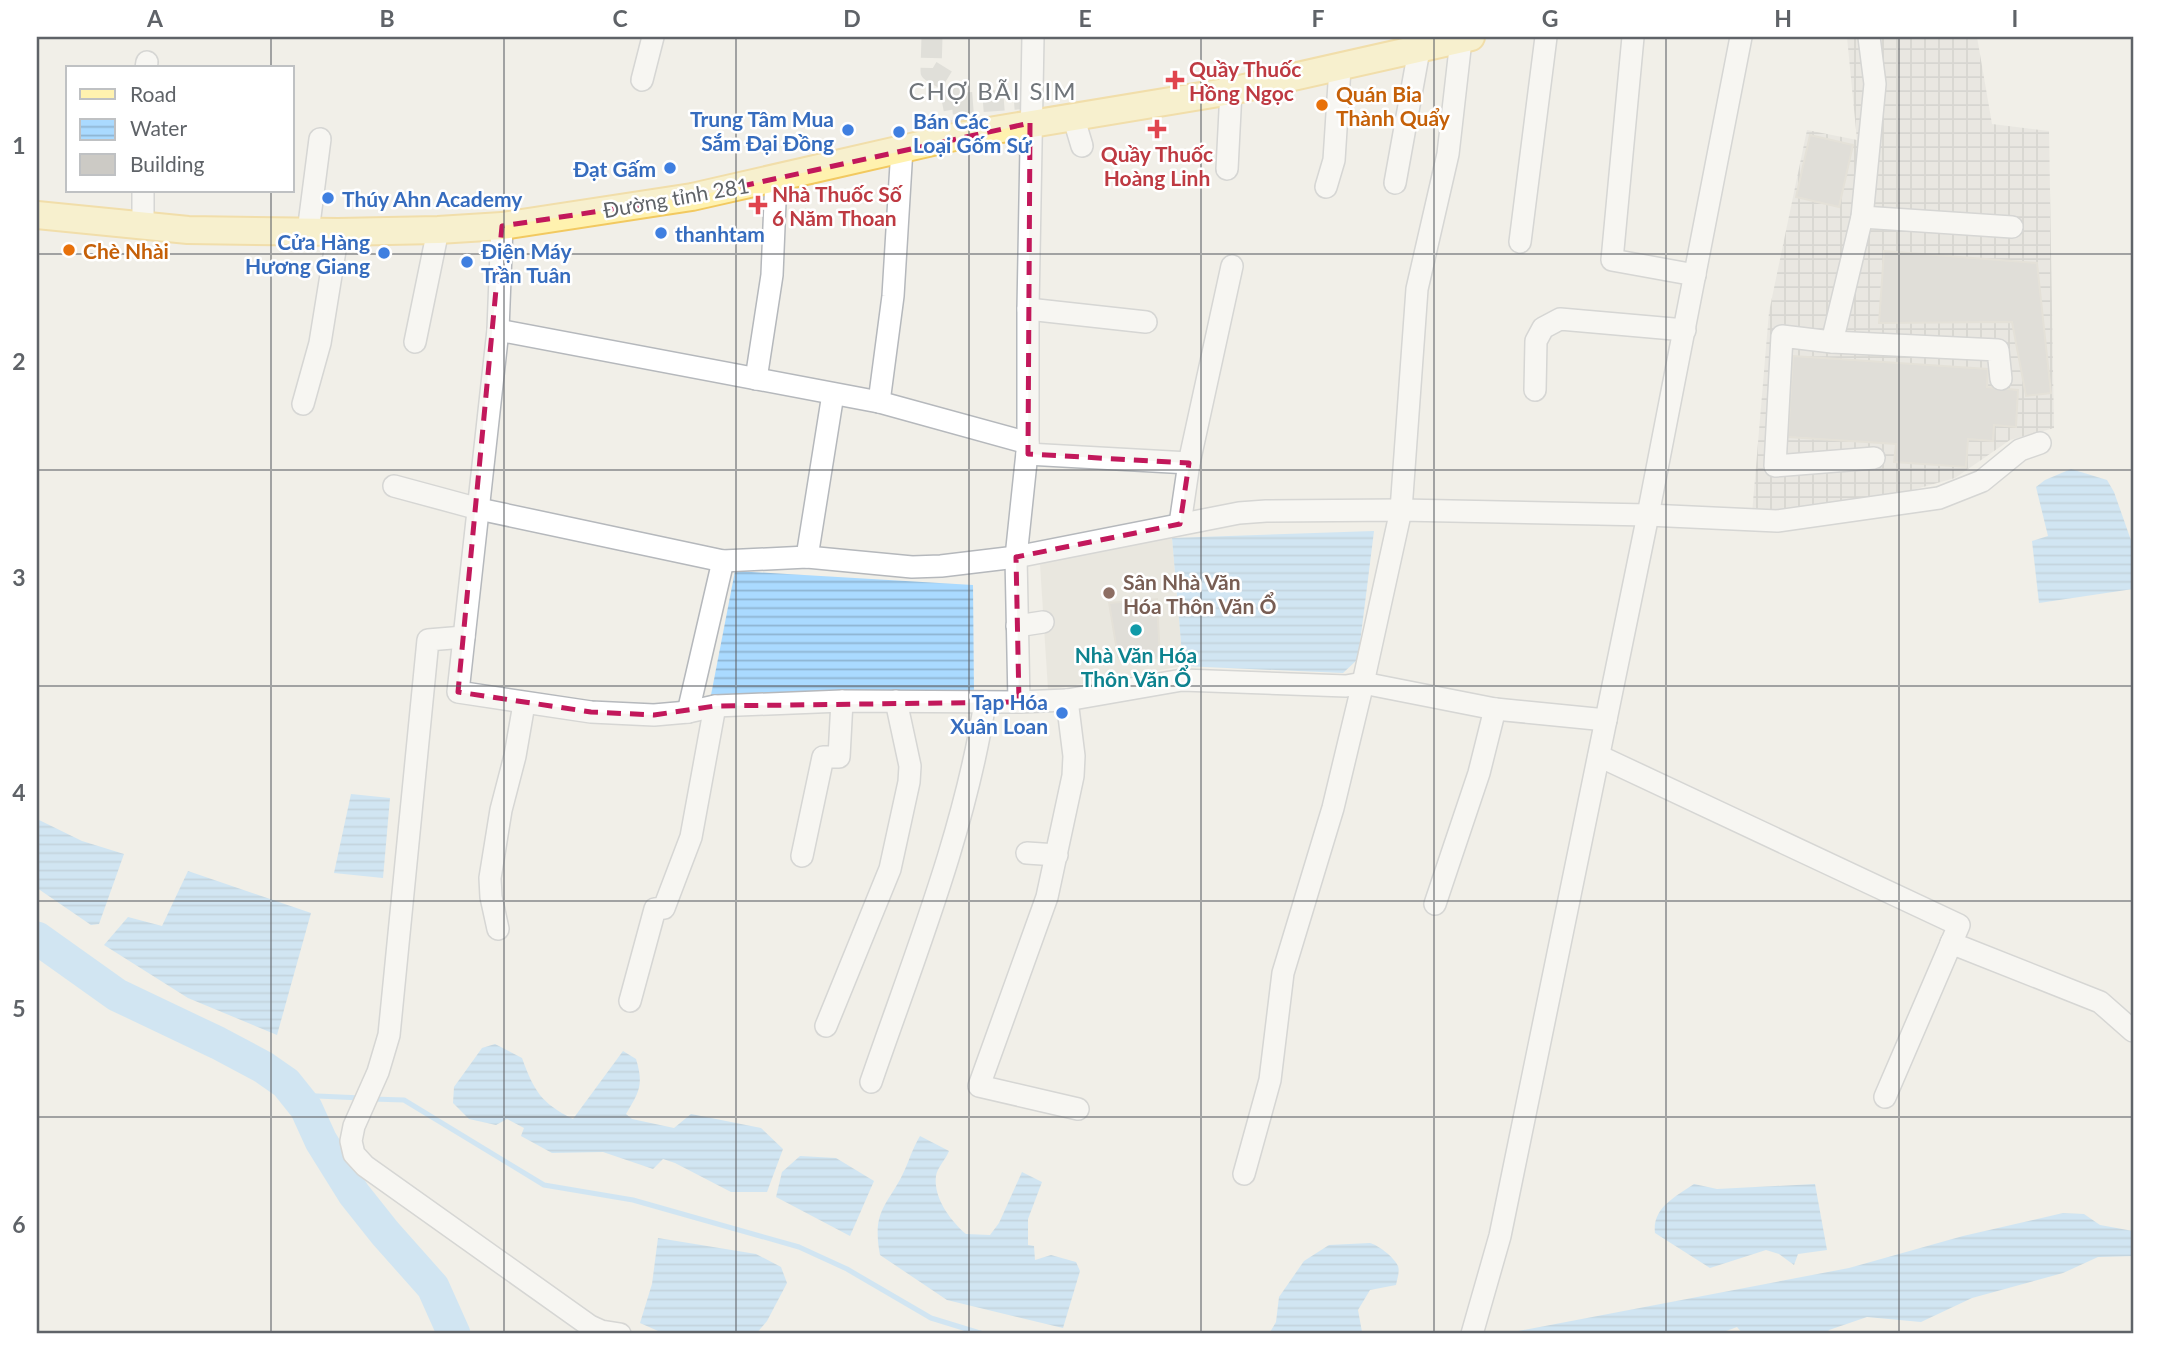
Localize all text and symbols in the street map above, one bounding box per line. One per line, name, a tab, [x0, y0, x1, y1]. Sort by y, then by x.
text: A	[146, 4, 164, 32]
text: B	[379, 4, 395, 32]
text: C	[612, 4, 628, 32]
text: D	[843, 4, 861, 32]
text: E	[1078, 4, 1092, 32]
text: F	[1311, 4, 1325, 32]
text: G	[1542, 4, 1558, 32]
text: H	[1774, 4, 1792, 32]
text: I	[2012, 4, 2018, 32]
place label: Quầy Thuốc Hồng Ngọc	[1189, 56, 1301, 105]
legend	[66, 66, 294, 192]
marker: Quầy Thuốc Hồng Ngọc	[1167, 72, 1183, 88]
district label: CHỢ BÃI SIM	[908, 76, 1078, 105]
text: Road	[130, 81, 177, 106]
place label: Quán Bia Thành Quẩy	[1336, 81, 1451, 130]
marker: Quán Bia Thành Quẩy	[1314, 97, 1330, 113]
place label: Trung Tâm Mua Sắm Đại Đồng	[690, 106, 834, 155]
place label: Bán Các Loại Gốm Sứ	[913, 108, 1033, 157]
text: Water	[130, 115, 187, 140]
marker: Quầy Thuốc Hoàng Linh	[1149, 121, 1165, 137]
marker: Trung Tâm Mua Sắm Đại Đồng	[840, 122, 856, 138]
marker: Bán Các Loại Gốm Sứ	[891, 124, 907, 140]
text: 1	[12, 131, 26, 159]
place label: Quầy Thuốc Hoàng Linh	[1101, 141, 1213, 190]
text: Building	[130, 151, 205, 176]
place label: Đạt Gấm	[572, 156, 656, 181]
marker: Đạt Gấm	[662, 160, 678, 176]
street label: Đường tỉnh 281	[601, 172, 751, 222]
place label: Nhà Thuốc Số 6 Năm Thoan	[772, 181, 904, 230]
place label: Thúy Ahn Academy	[342, 186, 523, 211]
marker: Thúy Ahn Academy	[320, 190, 336, 206]
marker: Nhà Thuốc Số 6 Năm Thoan	[750, 197, 766, 213]
place label: thanhtam	[675, 221, 765, 246]
marker: thanhtam	[653, 225, 669, 241]
place label: Cửa Hàng Hương Giang	[245, 229, 370, 278]
place label: Chè Nhài	[83, 238, 169, 263]
place label: Điện Máy Trần Tuân	[480, 238, 572, 287]
marker: Chè Nhài	[61, 242, 77, 258]
marker: Cửa Hàng Hương Giang	[376, 245, 392, 261]
marker: Điện Máy Trần Tuân	[459, 254, 475, 270]
text: 2	[12, 347, 26, 375]
text: 3	[12, 563, 26, 591]
place label: Sân Nhà Văn Hóa Thôn Văn Ổ	[1123, 569, 1276, 618]
marker: Sân Nhà Văn Hóa Thôn Văn Ổ	[1101, 585, 1117, 601]
marker: Nhà Văn Hóa Thôn Văn Ổ	[1128, 622, 1144, 638]
place label: Nhà Văn Hóa Thôn Văn Ổ	[1075, 642, 1197, 691]
place label: Tạp Hóa Xuân Loan	[950, 689, 1048, 738]
marker: Tạp Hóa Xuân Loan	[1054, 705, 1070, 721]
text: 4	[12, 778, 26, 806]
text: 5	[12, 994, 26, 1022]
text: 6	[12, 1210, 26, 1238]

